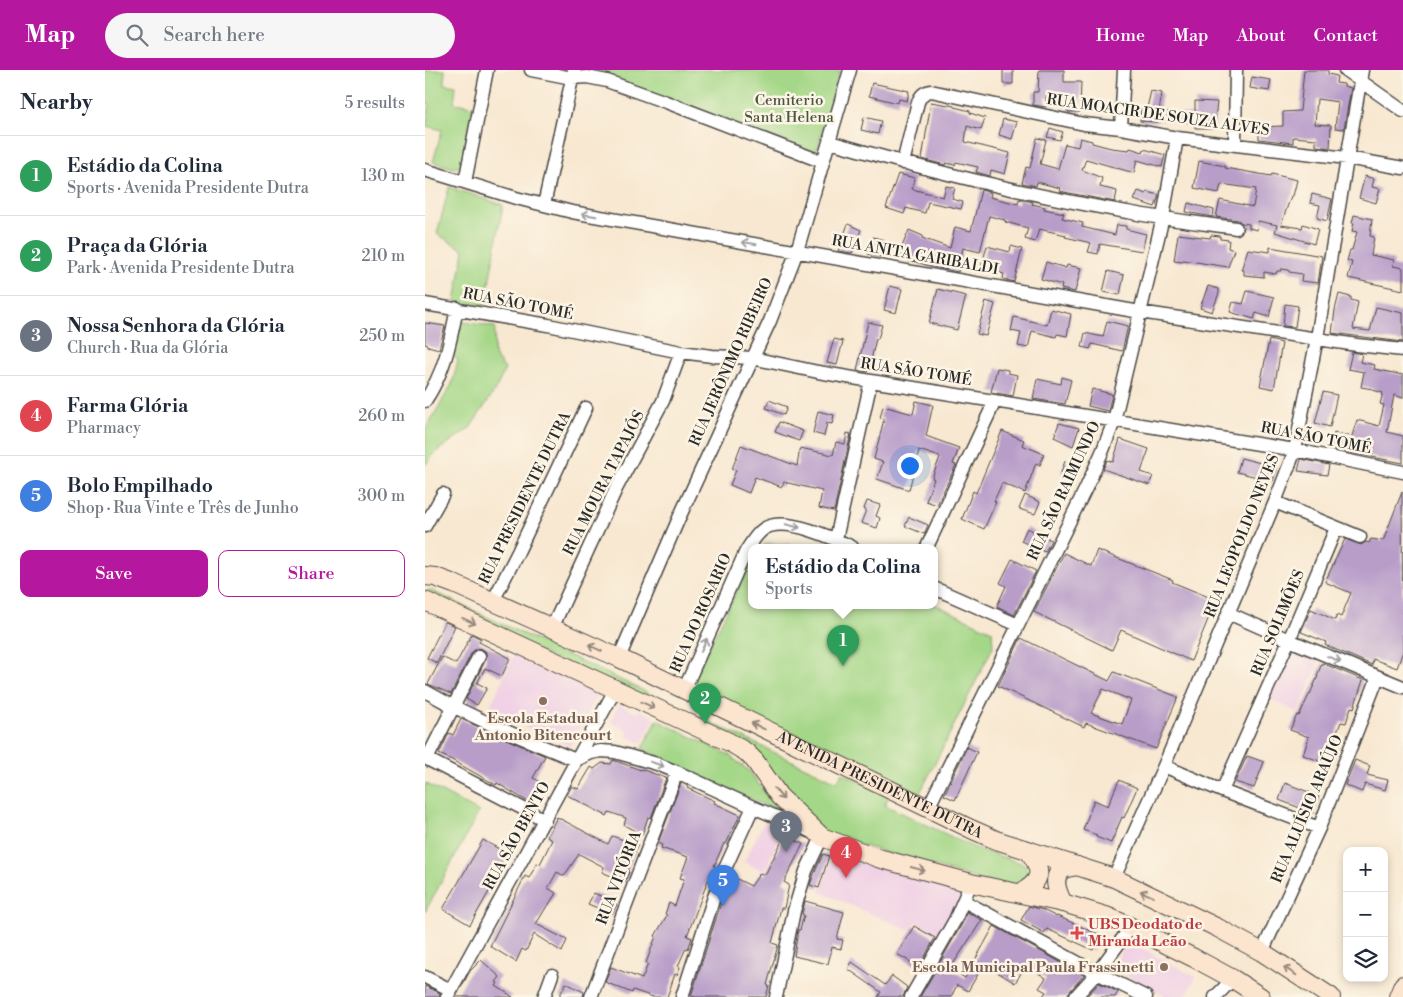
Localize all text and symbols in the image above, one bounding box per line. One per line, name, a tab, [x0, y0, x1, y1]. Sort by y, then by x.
search box	[105, 13, 455, 58]
text: Map	[25, 20, 75, 50]
icon: search	[123, 21, 151, 49]
text: Search here	[163, 23, 265, 47]
text: Home	[1096, 24, 1145, 47]
text: Map	[1173, 24, 1209, 47]
text: About	[1237, 24, 1286, 47]
text: Contact	[1314, 24, 1378, 47]
text: Nearby	[20, 90, 93, 116]
street label: RUA MOACIR DE SOUZA ALVES	[1045, 90, 1271, 140]
park label: Cemiterio Santa Helena	[744, 91, 834, 127]
text: 5 results	[344, 93, 405, 113]
text: Estádio da Colina	[67, 154, 223, 178]
text: 1	[32, 166, 40, 186]
text: 130 m	[361, 166, 405, 186]
text: Sports · Avenida Presidente Dutra	[67, 178, 309, 198]
one-way arrow	[582, 209, 598, 219]
street label: RUA ANITA GARIBALDI	[830, 231, 1000, 279]
text: Praça da Glória	[67, 234, 208, 258]
one-way arrow	[742, 237, 758, 247]
text: 2	[31, 246, 41, 266]
text: 210 m	[361, 246, 405, 266]
text: Park · Avenida Presidente Dutra	[67, 258, 295, 278]
street label: RUA JERÔNIMO RIBEIRO	[684, 274, 777, 449]
street label: RUA SÃO TOMÉ	[461, 283, 575, 324]
text: Nossa Senhora da Glória	[67, 314, 285, 338]
text: 3	[31, 326, 41, 346]
text: 250 m	[359, 326, 405, 346]
text: Church · Rua da Glória	[67, 338, 228, 358]
street label: RUA SÃO TOMÉ	[859, 353, 973, 390]
text: Farma Glória	[67, 394, 188, 418]
text: 4	[31, 406, 41, 426]
text: 260 m	[358, 406, 405, 426]
street label: RUA MOURA TAPAJÓS	[558, 407, 649, 559]
street label: RUA PRESIDENTE DUTRA	[475, 408, 575, 587]
street label: RUA SÃO TOMÉ	[1259, 417, 1373, 458]
text: Pharmacy	[67, 418, 141, 438]
street label: RUA SÃO RAIMUNDO	[1022, 418, 1105, 564]
street label: RUA LEOPOLDO NEVES	[1200, 451, 1284, 621]
your location	[897, 453, 923, 479]
text: Bolo Empilhado	[67, 474, 213, 498]
text: 5	[31, 486, 41, 506]
text: 300 m	[358, 486, 405, 506]
text: Shop · Rua Vinte e Três de Junho	[67, 498, 299, 518]
one-way arrow	[785, 522, 801, 531]
popup	[748, 544, 938, 609]
button: Save	[20, 550, 208, 597]
button: Share	[218, 550, 405, 597]
street label: RUA DO ROSARIO	[666, 550, 736, 676]
text: Estádio da Colina	[765, 555, 921, 579]
street label: RUA SOLIMÕES	[1246, 566, 1309, 679]
text: Sports	[765, 579, 813, 599]
one-way arrow	[461, 617, 476, 627]
pin: 1	[827, 625, 859, 666]
one-way arrow	[699, 638, 709, 653]
one-way arrow	[588, 642, 603, 652]
one-way arrow	[1326, 655, 1341, 664]
pin: 2	[689, 683, 721, 724]
marker: Escola Estadual Antonio Bitencourt	[537, 695, 549, 707]
one-way arrow	[640, 701, 655, 711]
place label: Escola Estadual Antonio Bitencourt	[473, 709, 612, 745]
one-way arrow	[751, 720, 766, 730]
street label: AVENIDA PRESIDENTE DUTRA	[773, 726, 986, 843]
street label: RUA ALUÍSIO ARAÚJO	[1266, 731, 1347, 886]
one-way arrow	[648, 760, 664, 769]
street label: RUA SÃO BENTO	[478, 778, 555, 894]
one-way arrow	[773, 788, 785, 801]
pin: 3	[770, 811, 802, 852]
street label: RUA VITÓRIA	[591, 827, 646, 928]
pin: 4	[830, 837, 862, 878]
map controls	[1343, 847, 1388, 982]
button: +	[1343, 847, 1388, 892]
pin: 5	[707, 865, 739, 906]
one-way arrow	[910, 865, 926, 874]
one-way arrow	[1140, 889, 1155, 898]
button: −	[1343, 892, 1388, 937]
place label: UBS Deodato de Miranda Leão	[1088, 915, 1202, 951]
marker: UBS Deodato de Miranda Leão	[1070, 926, 1084, 940]
button: layers	[1343, 937, 1388, 982]
place label: Escola Municipal Paula Frassinetti	[912, 958, 1154, 977]
marker: Escola Municipal Paula Frassinetti	[1158, 961, 1170, 973]
one-way arrow	[1284, 965, 1298, 975]

